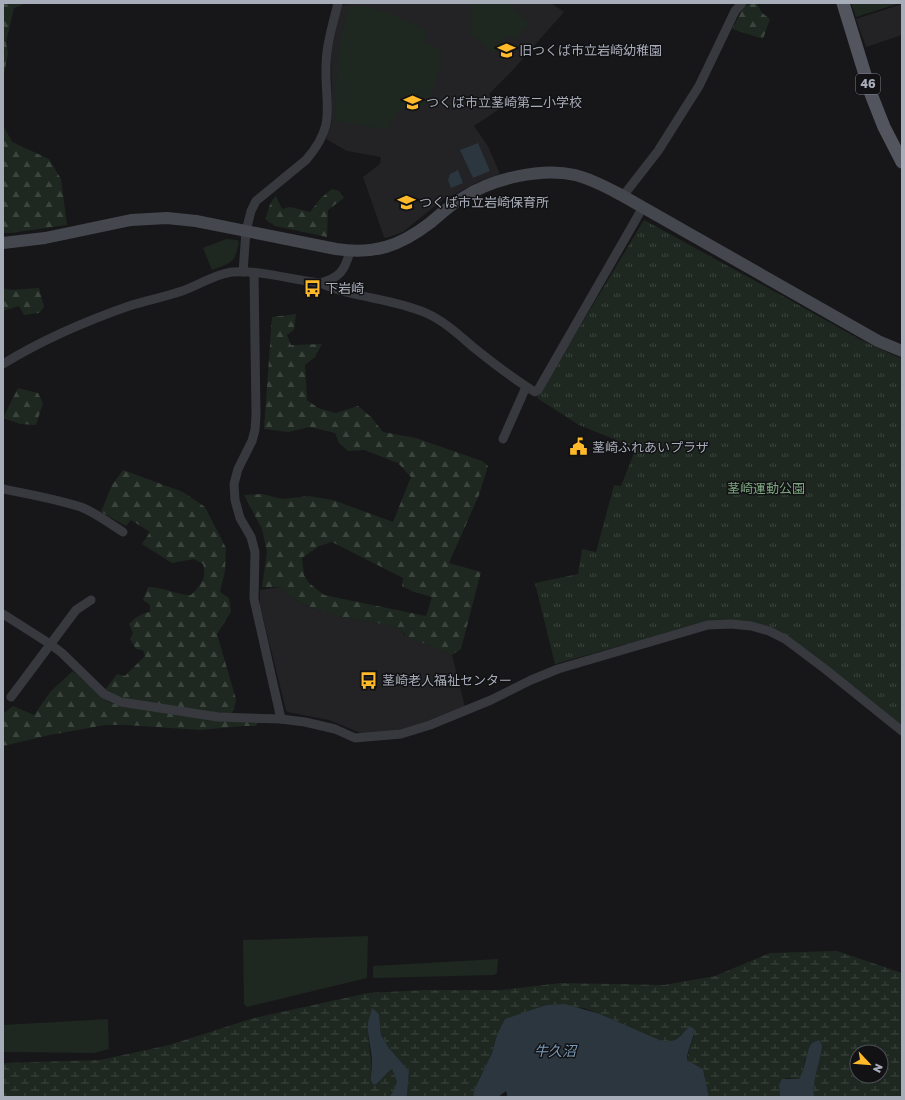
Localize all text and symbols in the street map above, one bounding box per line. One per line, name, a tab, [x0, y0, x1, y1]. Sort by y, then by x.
school or university icon: 旧つくば市立岩崎幼稚園	[496, 40, 516, 60]
place label: 旧つくば市立岩崎幼稚園	[519, 42, 662, 58]
road number: 46	[856, 74, 880, 94]
school or university icon: つくば市立茎崎第二小学校	[403, 92, 423, 112]
place label: つくば市立茎崎第二小学校	[426, 94, 582, 110]
school or university icon: つくば市立岩崎保育所	[396, 192, 416, 212]
place label: つくば市立岩崎保育所	[419, 194, 549, 210]
bus stop icon: 下岩崎	[302, 278, 322, 298]
place label: 下岩崎	[325, 280, 364, 296]
public building icon: 茎崎ふれあいプラザ	[569, 437, 589, 457]
place label: 茎崎ふれあいプラザ	[592, 439, 709, 455]
park label: 茎崎運動公園	[727, 480, 805, 496]
bus stop icon: 茎崎老人福祉センター	[359, 670, 379, 690]
place label: 茎崎老人福祉センター	[382, 672, 512, 688]
water label: 牛久沼	[534, 1042, 578, 1059]
north arrow	[849, 1044, 889, 1084]
text: N	[871, 1062, 886, 1075]

